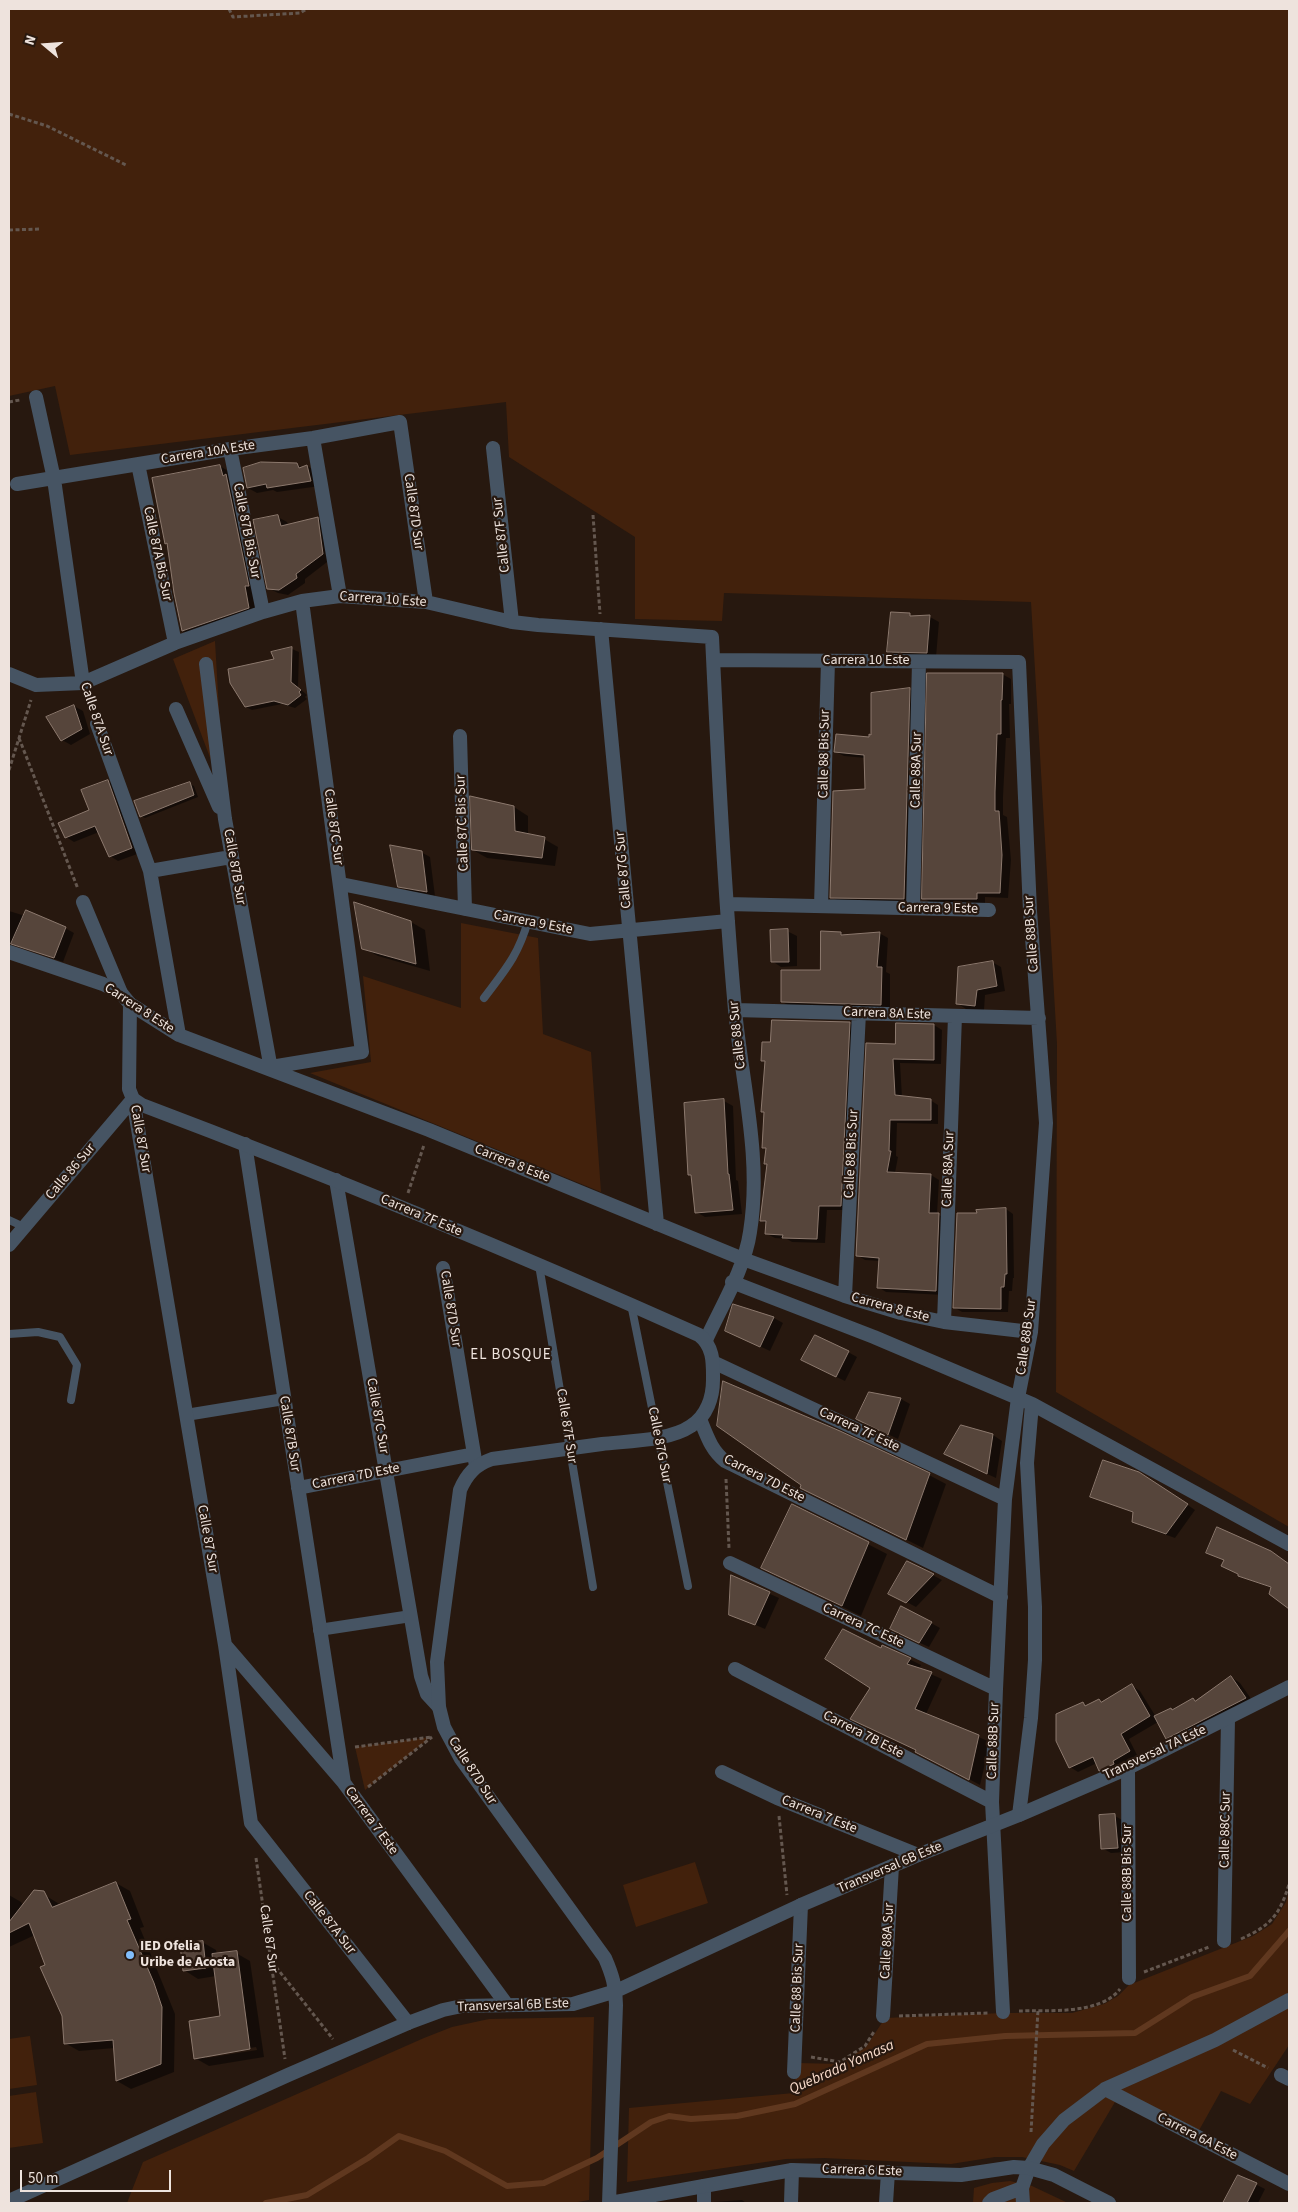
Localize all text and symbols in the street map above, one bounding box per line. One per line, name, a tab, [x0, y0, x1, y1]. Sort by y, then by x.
north arrow	[20, 20, 70, 70]
text: N	[20, 33, 42, 48]
street label: Carrera 10A Este	[160, 437, 256, 469]
street label: Calle 87D Sur	[399, 473, 427, 551]
street label: Calle 87B Bis Sur	[228, 482, 264, 580]
street label: Calle 87F Sur	[490, 497, 514, 573]
street label: Calle 87A Bis Sur	[139, 505, 175, 603]
street label: Carrera 10 Este	[339, 589, 427, 611]
street label: Carrera 10 Este	[822, 653, 910, 669]
street label: Calle 87A Sur	[76, 680, 116, 758]
street label: Calle 88 Bis Sur	[816, 709, 834, 799]
street label: Calle 88A Sur	[908, 732, 926, 808]
street label: Calle 87C Bis Sur	[453, 774, 473, 872]
street label: Calle 87C Sur	[319, 788, 347, 866]
street label: Calle 87B Sur	[219, 828, 249, 906]
street label: Calle 87G Sur	[612, 831, 636, 909]
street label: Calle 88B Sur	[1021, 895, 1043, 973]
street label: Carrera 9 Este	[898, 900, 978, 918]
street label: Carrera 9 Este	[492, 907, 574, 939]
street label: Carrera 8 Este	[101, 980, 177, 1038]
street label: Calle 88 Sur	[726, 1000, 750, 1070]
street label: Carrera 8A Este	[843, 1004, 931, 1024]
street label: Calle 87 Sur	[126, 1104, 154, 1174]
street label: Calle 88 Bis Sur	[841, 1109, 863, 1199]
street label: Calle 88A Sur	[939, 1131, 959, 1207]
street label: Calle 86 Sur	[43, 1140, 99, 1204]
street label: Carrera 8 Este	[472, 1141, 552, 1187]
street label: Carrera 7F Este	[378, 1191, 464, 1241]
street label: Calle 87D Sur	[436, 1270, 464, 1348]
street label: Carrera 8 Este	[849, 1290, 931, 1326]
street label: Calle 88B Sur	[1013, 1298, 1041, 1376]
district label: EL BOSQUE	[469, 1347, 553, 1365]
street label: Calle 87C Sur	[362, 1377, 392, 1455]
street label: Calle 87F Sur	[552, 1387, 580, 1465]
street label: Calle 87B Sur	[275, 1395, 303, 1473]
street label: Carrera 7F Este	[816, 1404, 902, 1456]
street label: Calle 87G Sur	[643, 1405, 675, 1485]
street label: Carrera 7D Este	[721, 1451, 807, 1507]
street label: Carrera 7D Este	[311, 1460, 401, 1494]
street label: Calle 87 Sur	[193, 1504, 221, 1574]
street label: Carrera 7C Este	[820, 1600, 906, 1652]
street label: Calle 88B Sur	[984, 1702, 1004, 1780]
street label: Carrera 7B Este	[820, 1707, 906, 1763]
street label: Transversal 7A Este	[1101, 1722, 1209, 1784]
street label: Calle 87D Sur	[444, 1734, 500, 1808]
street label: Carrera 7 Este	[341, 1784, 401, 1858]
street label: Carrera 7 Este	[779, 1792, 859, 1838]
street label: Calle 88C Sur	[1217, 1792, 1235, 1868]
street label: Calle 88B Bis Sur	[1120, 1824, 1136, 1922]
street label: Transversal 6B Este	[835, 1838, 945, 1898]
street label: Calle 87A Sur	[299, 1888, 359, 1958]
street label: Calle 88A Sur	[878, 1903, 898, 1979]
street label: Calle 87 Sur	[255, 1904, 281, 1974]
place label: IED Ofelia Uribe de Acosta	[140, 1939, 235, 1971]
street label: Calle 88 Bis Sur	[788, 1943, 808, 2033]
marker: IED Ofelia Uribe de Acosta	[124, 1949, 136, 1961]
street label: Transversal 6B Este	[457, 1996, 569, 2016]
water label: Quebrada Yomasa	[787, 2037, 897, 2099]
street label: Carrera 6A Este	[1154, 2110, 1240, 2164]
scale bar	[22, 2160, 174, 2192]
street label: Carrera 6 Este	[822, 2161, 902, 2181]
text: 50 m	[28, 2168, 58, 2189]

